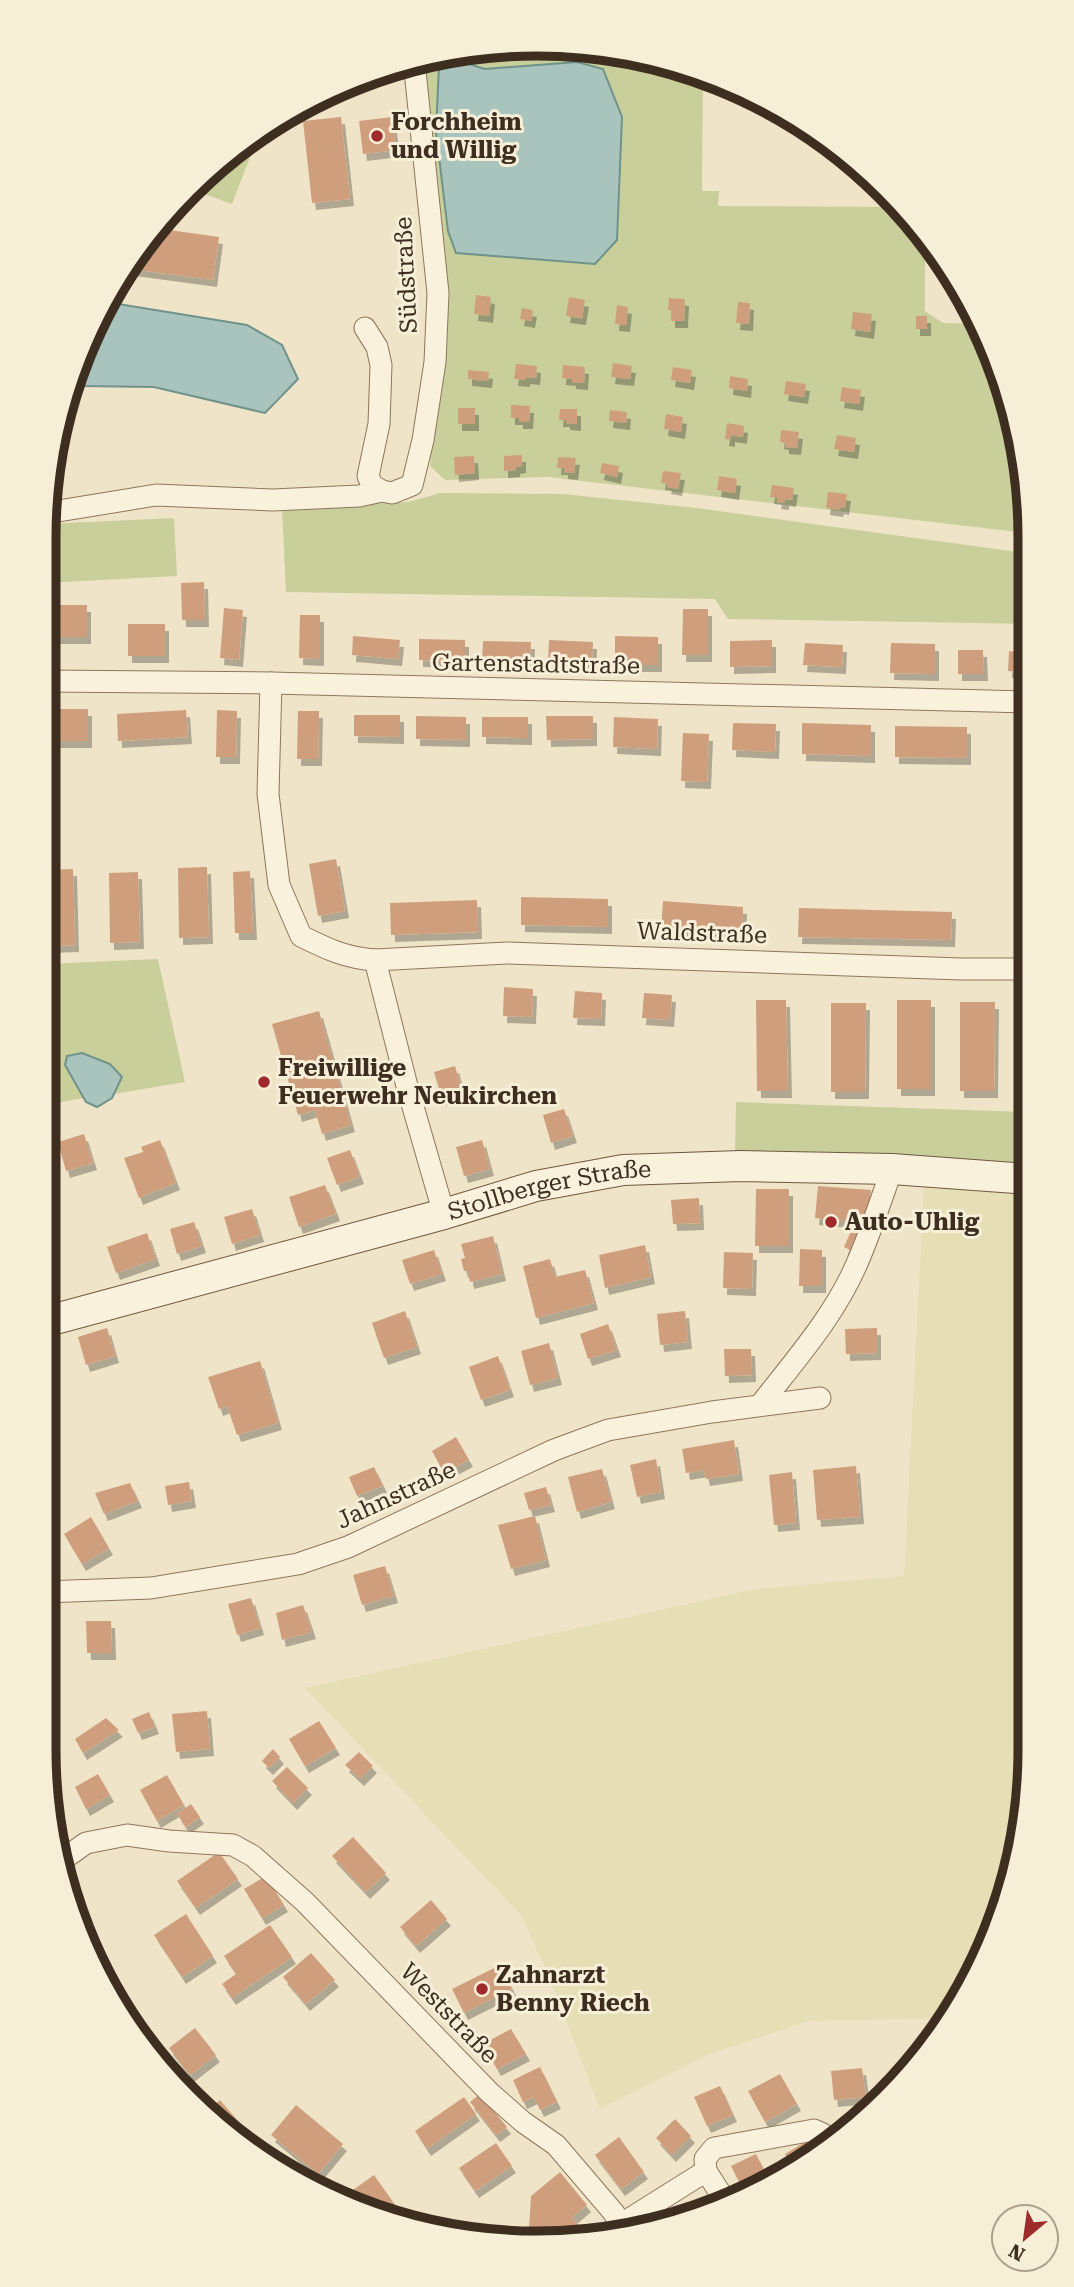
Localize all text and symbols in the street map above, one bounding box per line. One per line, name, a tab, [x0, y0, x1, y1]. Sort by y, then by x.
place label: Forchheim und Willig	[391, 108, 522, 164]
marker: Forchheim und Willig	[369, 128, 385, 144]
street label: Südstraße	[389, 216, 423, 334]
street label: Gartenstadtstraße	[432, 648, 640, 680]
street label: Waldstraße	[636, 917, 768, 949]
place label: Freiwillige Feuerwehr Neukirchen	[278, 1054, 557, 1110]
marker: Freiwillige Feuerwehr Neukirchen	[256, 1074, 272, 1090]
street label: Stollberger Straße	[444, 1155, 652, 1226]
place label: Auto-Uhlig	[845, 1208, 980, 1236]
marker: Auto-Uhlig	[823, 1214, 839, 1230]
street label: Jahnstraße	[332, 1455, 460, 1535]
street label: Weststraße	[394, 1957, 504, 2069]
place label: Zahnarzt Benny Riech	[496, 1961, 650, 2017]
marker: Zahnarzt Benny Riech	[474, 1981, 490, 1997]
north arrow	[990, 2203, 1060, 2273]
text: N	[1005, 2239, 1029, 2266]

